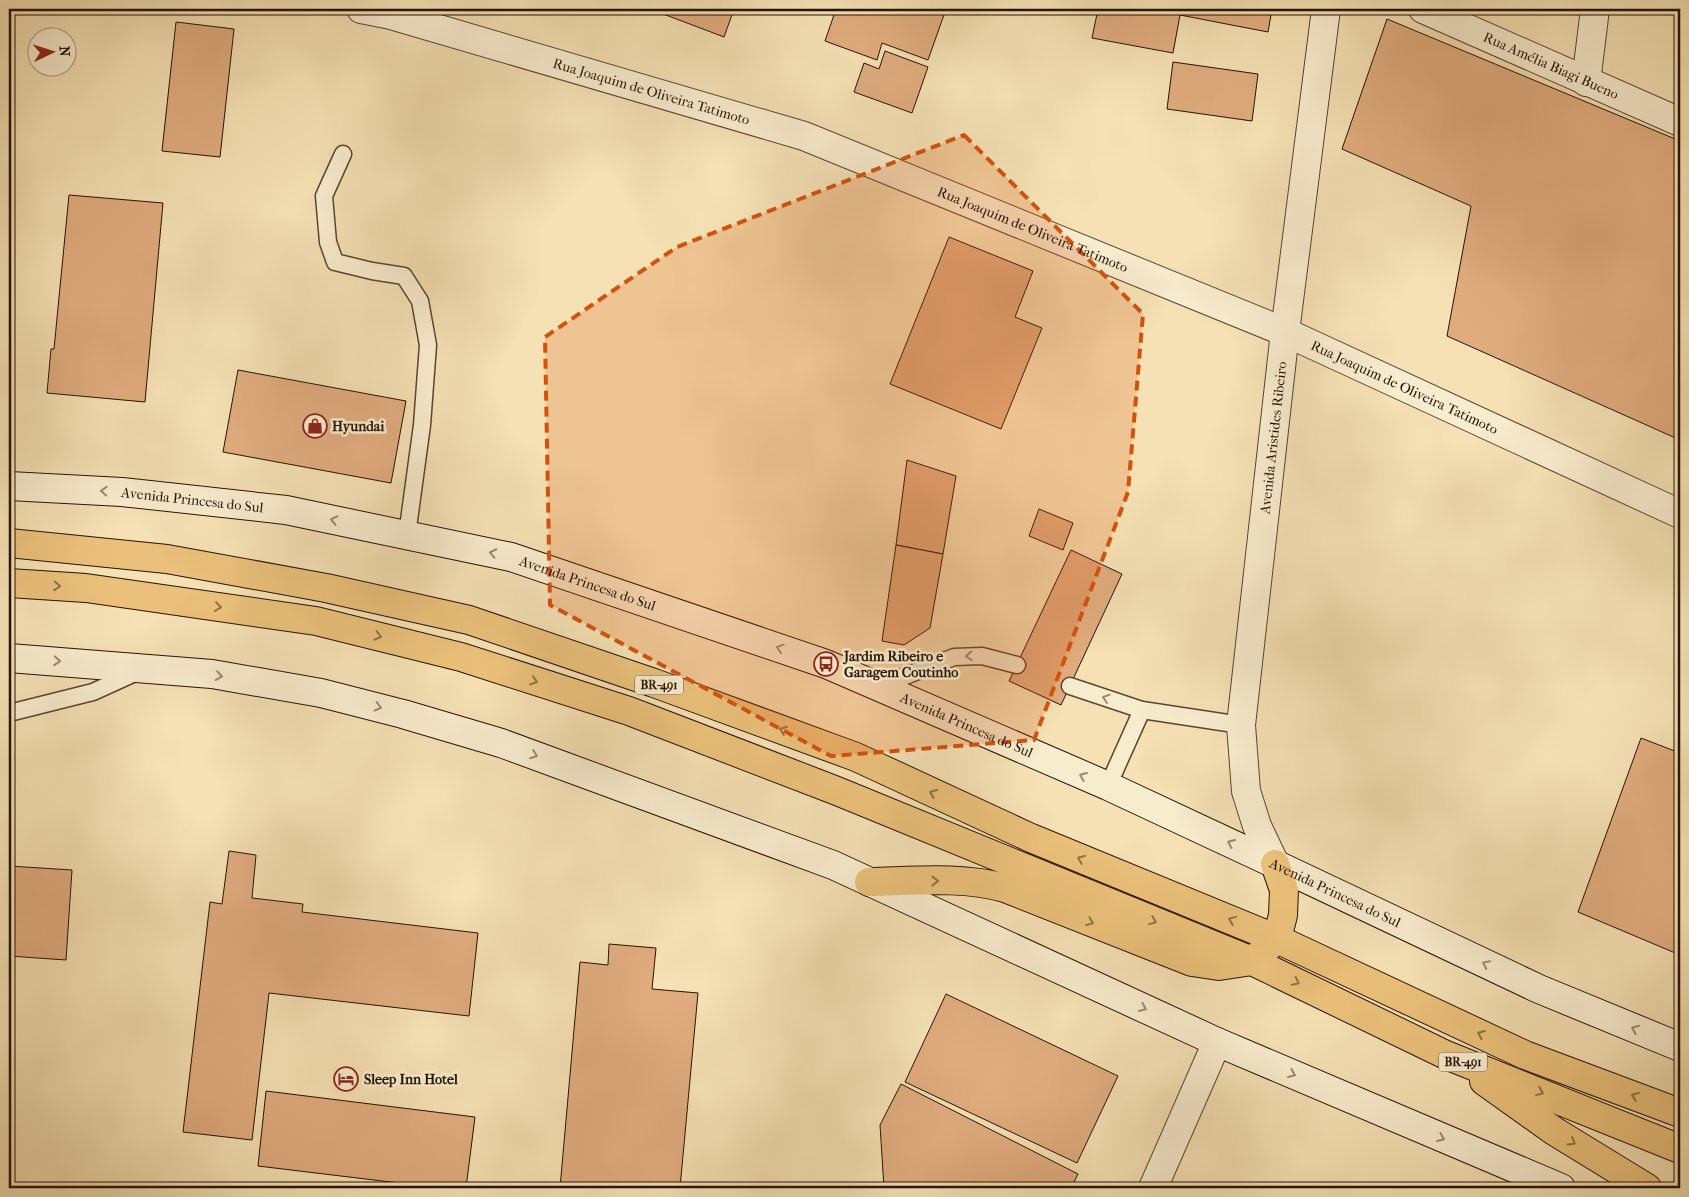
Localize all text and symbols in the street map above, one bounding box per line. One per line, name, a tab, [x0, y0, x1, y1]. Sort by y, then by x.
north arrow	[28, 28, 78, 78]
street label: Rua Amélia Biagi Bueno	[1481, 29, 1621, 103]
text: N	[56, 45, 73, 57]
street label: Rua Joaquim de Oliveira Tatimoto	[551, 55, 752, 129]
street label: Rua Joaquim de Oliveira Tatimoto	[935, 183, 1130, 276]
street label: Rua Joaquim de Oliveira Tatimoto	[1308, 337, 1501, 438]
street label: Avenida Aristides Ribeiro	[1257, 361, 1291, 516]
shop icon: Hyundai	[302, 413, 328, 439]
place label: Hyundai	[332, 418, 385, 435]
street label: Avenida Princesa do Sul	[119, 484, 264, 516]
one-way arrow	[99, 486, 107, 497]
one-way arrow	[330, 515, 339, 526]
one-way arrow	[489, 548, 498, 559]
street label: Avenida Princesa do Sul	[516, 552, 658, 615]
one-way arrow	[54, 580, 62, 591]
one-way arrow	[215, 601, 223, 612]
one-way arrow	[374, 631, 382, 641]
one-way arrow	[777, 644, 785, 654]
place label: Jardim Ribeiro e Garagem Coutinho	[842, 648, 958, 681]
bus stop icon: Jardim Ribeiro e Garagem Coutinho	[813, 651, 839, 677]
one-way arrow	[965, 651, 973, 662]
one-way arrow	[54, 656, 62, 667]
one-way arrow	[215, 670, 224, 680]
one-way arrow	[530, 675, 538, 685]
road number: BR-491	[635, 676, 683, 694]
street label: Avenida Princesa do Sul	[897, 689, 1036, 762]
one-way arrow	[1102, 694, 1111, 704]
one-way arrow	[374, 702, 382, 712]
one-way arrow	[779, 726, 788, 736]
one-way arrow	[529, 749, 538, 759]
one-way arrow	[1079, 771, 1088, 782]
one-way arrow	[929, 789, 938, 799]
one-way arrow	[1227, 839, 1236, 850]
street label: Avenida Princesa do Sul	[1266, 854, 1403, 931]
one-way arrow	[1077, 855, 1086, 865]
one-way arrow	[932, 876, 939, 886]
one-way arrow	[1148, 915, 1157, 925]
one-way arrow	[1085, 916, 1094, 926]
one-way arrow	[1228, 916, 1237, 927]
one-way arrow	[1482, 960, 1491, 970]
one-way arrow	[1291, 976, 1300, 987]
one-way arrow	[1138, 1002, 1147, 1013]
one-way arrow	[1631, 1024, 1640, 1035]
one-way arrow	[1477, 1030, 1486, 1040]
road number: BR-491	[1439, 1052, 1487, 1072]
hotel icon: Sleep Inn Hotel	[333, 1066, 359, 1092]
one-way arrow	[1287, 1068, 1296, 1079]
place label: Sleep Inn Hotel	[364, 1071, 458, 1088]
one-way arrow	[1535, 1086, 1544, 1097]
one-way arrow	[1631, 1091, 1639, 1101]
one-way arrow	[1437, 1132, 1445, 1142]
one-way arrow	[1567, 1136, 1576, 1146]

